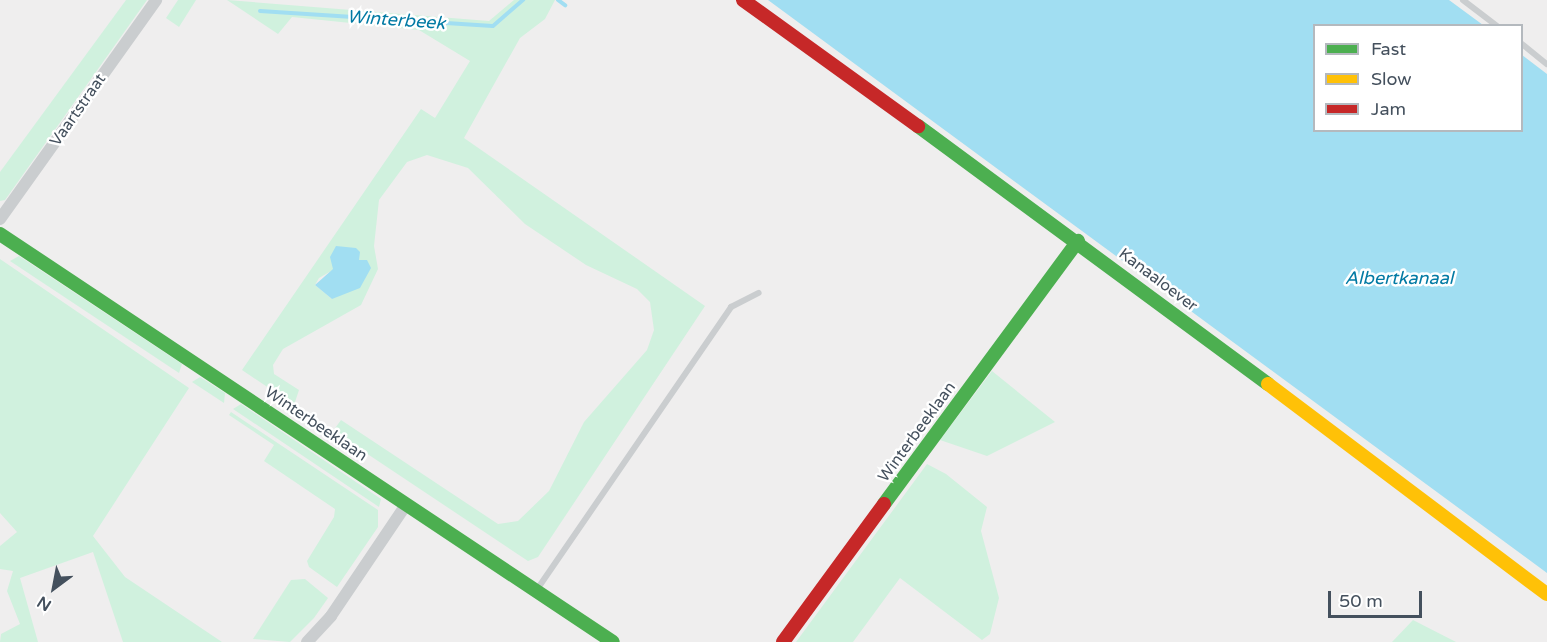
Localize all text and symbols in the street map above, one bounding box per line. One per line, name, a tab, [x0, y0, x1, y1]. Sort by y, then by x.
water label: Winterbeek	[346, 6, 446, 34]
legend	[1313, 24, 1523, 132]
text: Fast	[1371, 38, 1406, 60]
text: Slow	[1371, 68, 1412, 90]
street label: Vaartstraat	[46, 70, 110, 150]
text: Jam	[1371, 98, 1406, 120]
street label: Kanaaloever	[1115, 244, 1201, 316]
water label: Albertkanaal	[1345, 267, 1453, 289]
street label: Winterbeeklaan	[874, 378, 960, 486]
street label: Winterbeeklaan	[261, 383, 371, 465]
north arrow	[24, 558, 84, 618]
scale bar	[1331, 579, 1426, 617]
text: 50 m	[1339, 590, 1383, 612]
text: N	[34, 591, 55, 615]

